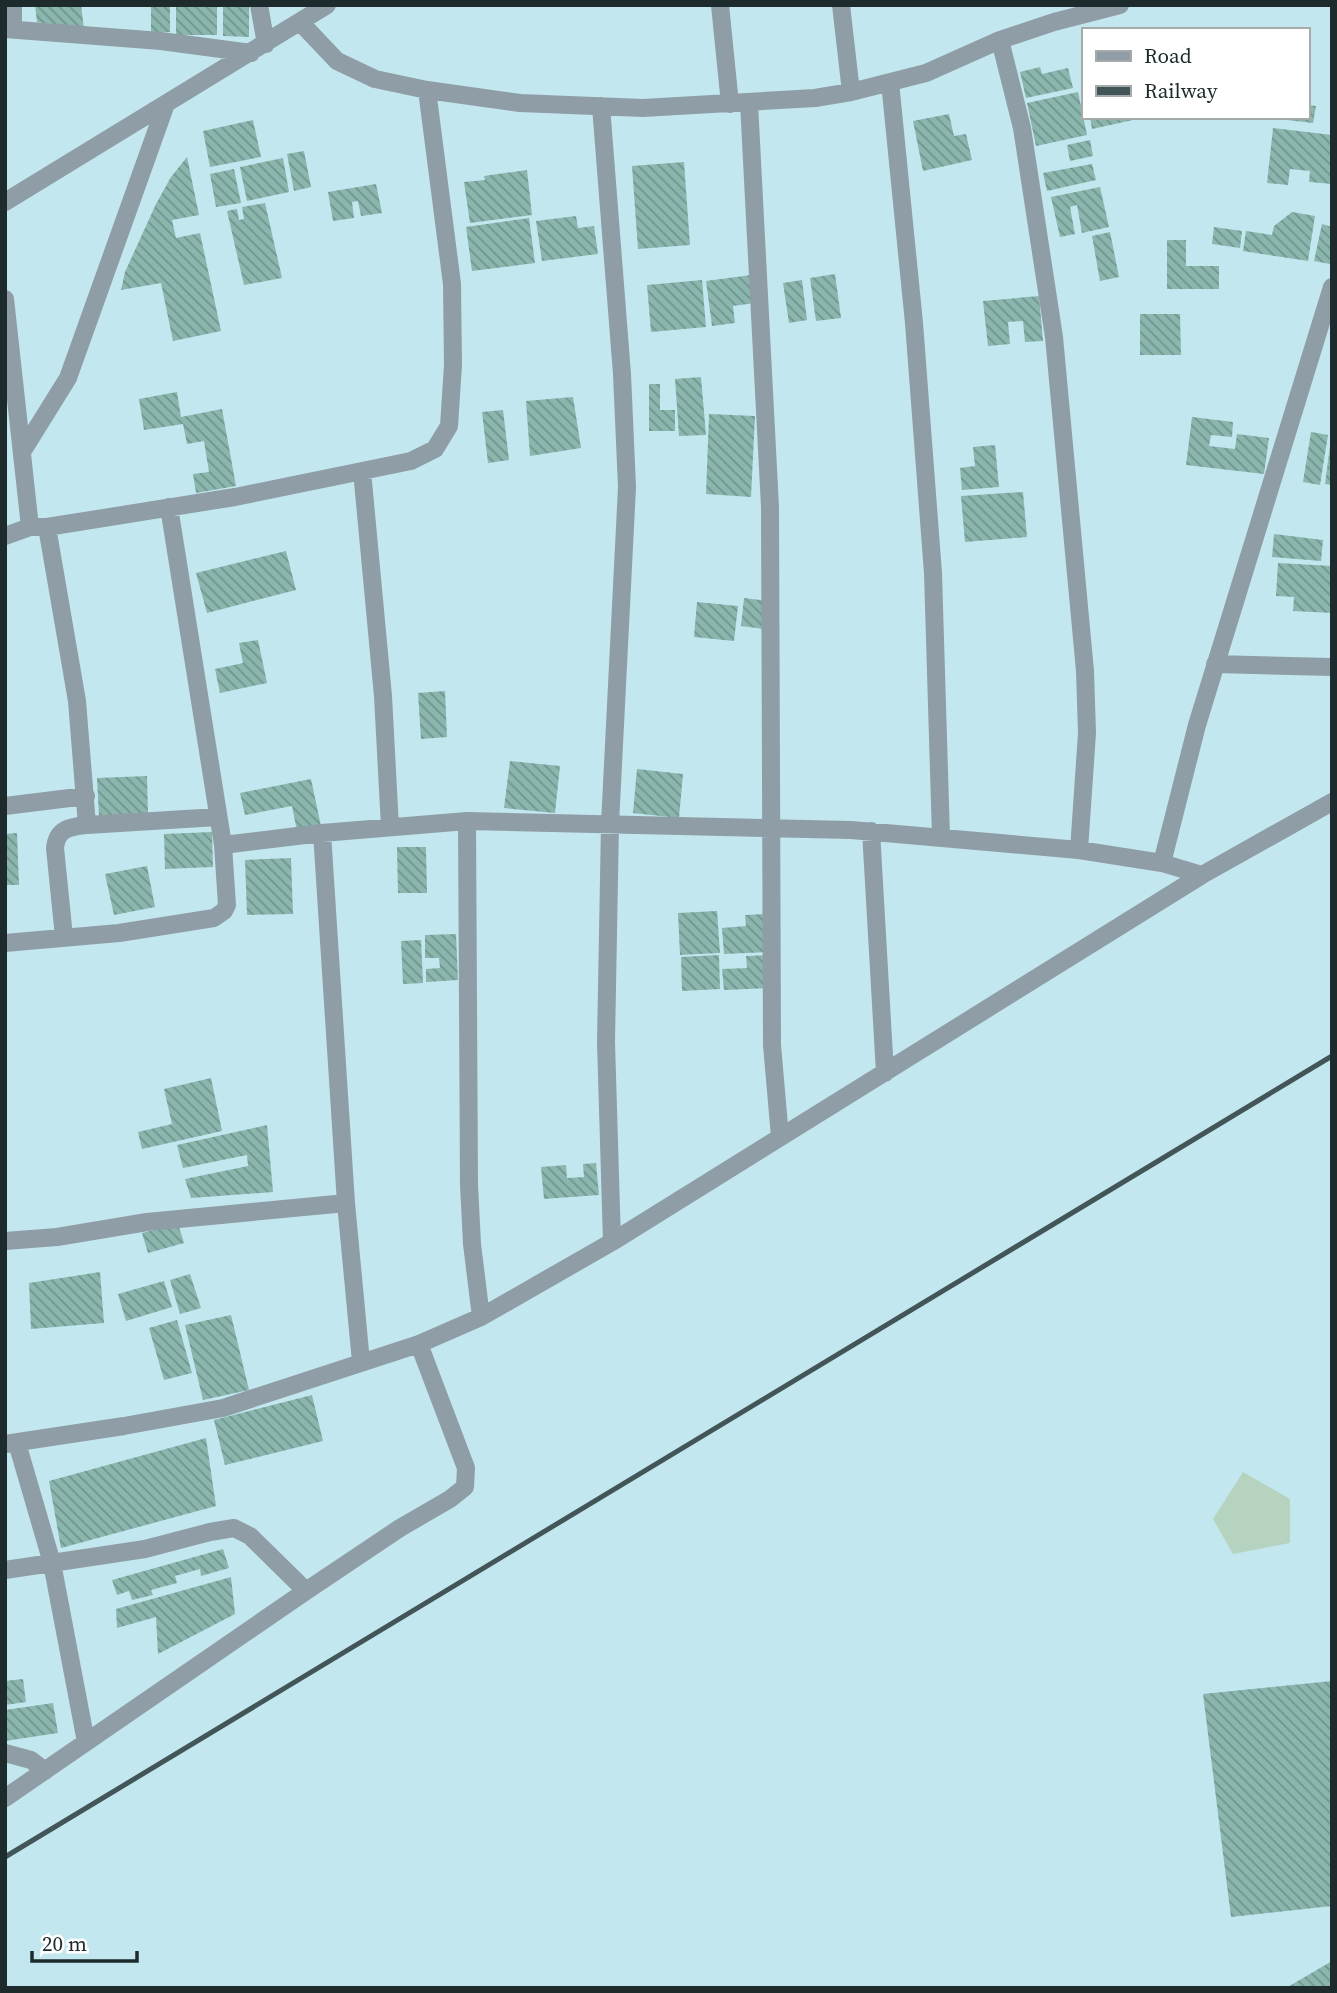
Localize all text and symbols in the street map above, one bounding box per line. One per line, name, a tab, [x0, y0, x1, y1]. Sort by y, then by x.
legend	[1082, 28, 1309, 119]
text: Road	[1144, 41, 1192, 70]
text: Railway	[1144, 76, 1218, 105]
scale bar	[32, 1920, 136, 1964]
text: 20 m	[42, 1929, 87, 1958]

